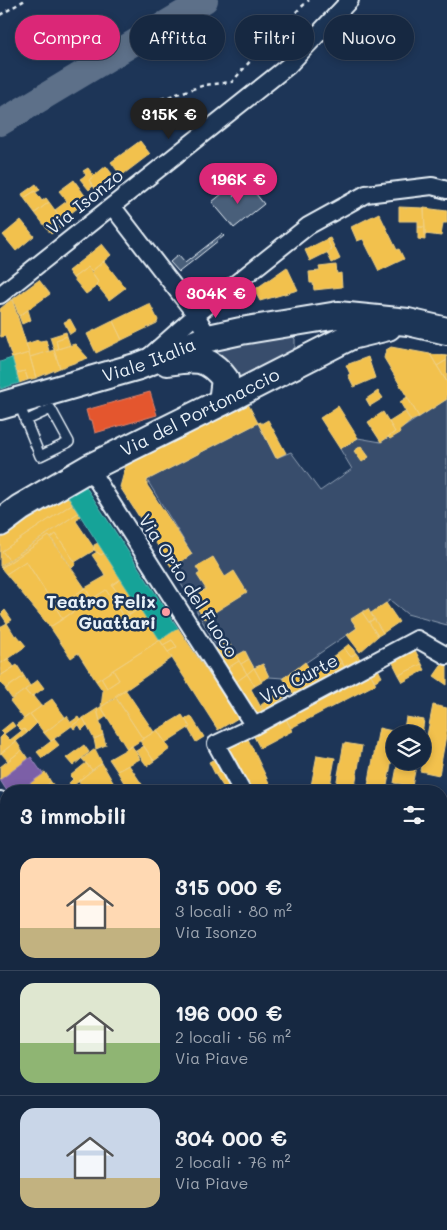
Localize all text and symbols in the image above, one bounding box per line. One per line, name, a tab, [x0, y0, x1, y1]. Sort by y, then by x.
chip: Compra	[15, 15, 120, 60]
chip: Affitta	[130, 15, 225, 60]
chip: Filtri	[235, 15, 314, 60]
chip: Nuovo	[324, 15, 414, 60]
pin: 315K €	[128, 98, 210, 140]
text: 315K €	[141, 103, 197, 124]
pin: 196K €	[197, 162, 279, 205]
street label: Via Isonzo	[41, 163, 128, 240]
text: 196K €	[210, 168, 266, 189]
pin: 304K €	[175, 276, 257, 319]
text: 304K €	[186, 282, 246, 303]
street label: Viale Italia	[99, 332, 199, 387]
street label: Via del Portonaccio	[116, 361, 284, 461]
street label: Via Orto del Fuoco	[133, 509, 244, 662]
place label: Teatro Felix Guattari	[46, 589, 156, 634]
marker: Teatro Felix Guattari	[160, 606, 172, 618]
street label: Via Curte	[255, 648, 342, 709]
map controls	[386, 725, 431, 770]
button: layers	[386, 725, 431, 770]
icon: filters	[400, 801, 428, 829]
text: 3 immobili	[20, 802, 127, 829]
text: 315 000 €	[175, 873, 282, 900]
icon: home	[60, 878, 120, 938]
text: 3 locali · 80 m²	[175, 900, 292, 921]
text: Via Isonzo	[175, 921, 257, 942]
text: 196 000 €	[175, 999, 282, 1026]
icon: home	[60, 1003, 120, 1063]
text: 2 locali · 56 m²	[175, 1026, 291, 1047]
text: Via Piave	[175, 1047, 248, 1068]
text: 304 000 €	[175, 1124, 287, 1151]
icon: home	[60, 1128, 120, 1188]
text: 2 locali · 76 m²	[175, 1151, 291, 1172]
text: Via Piave	[175, 1172, 248, 1193]

